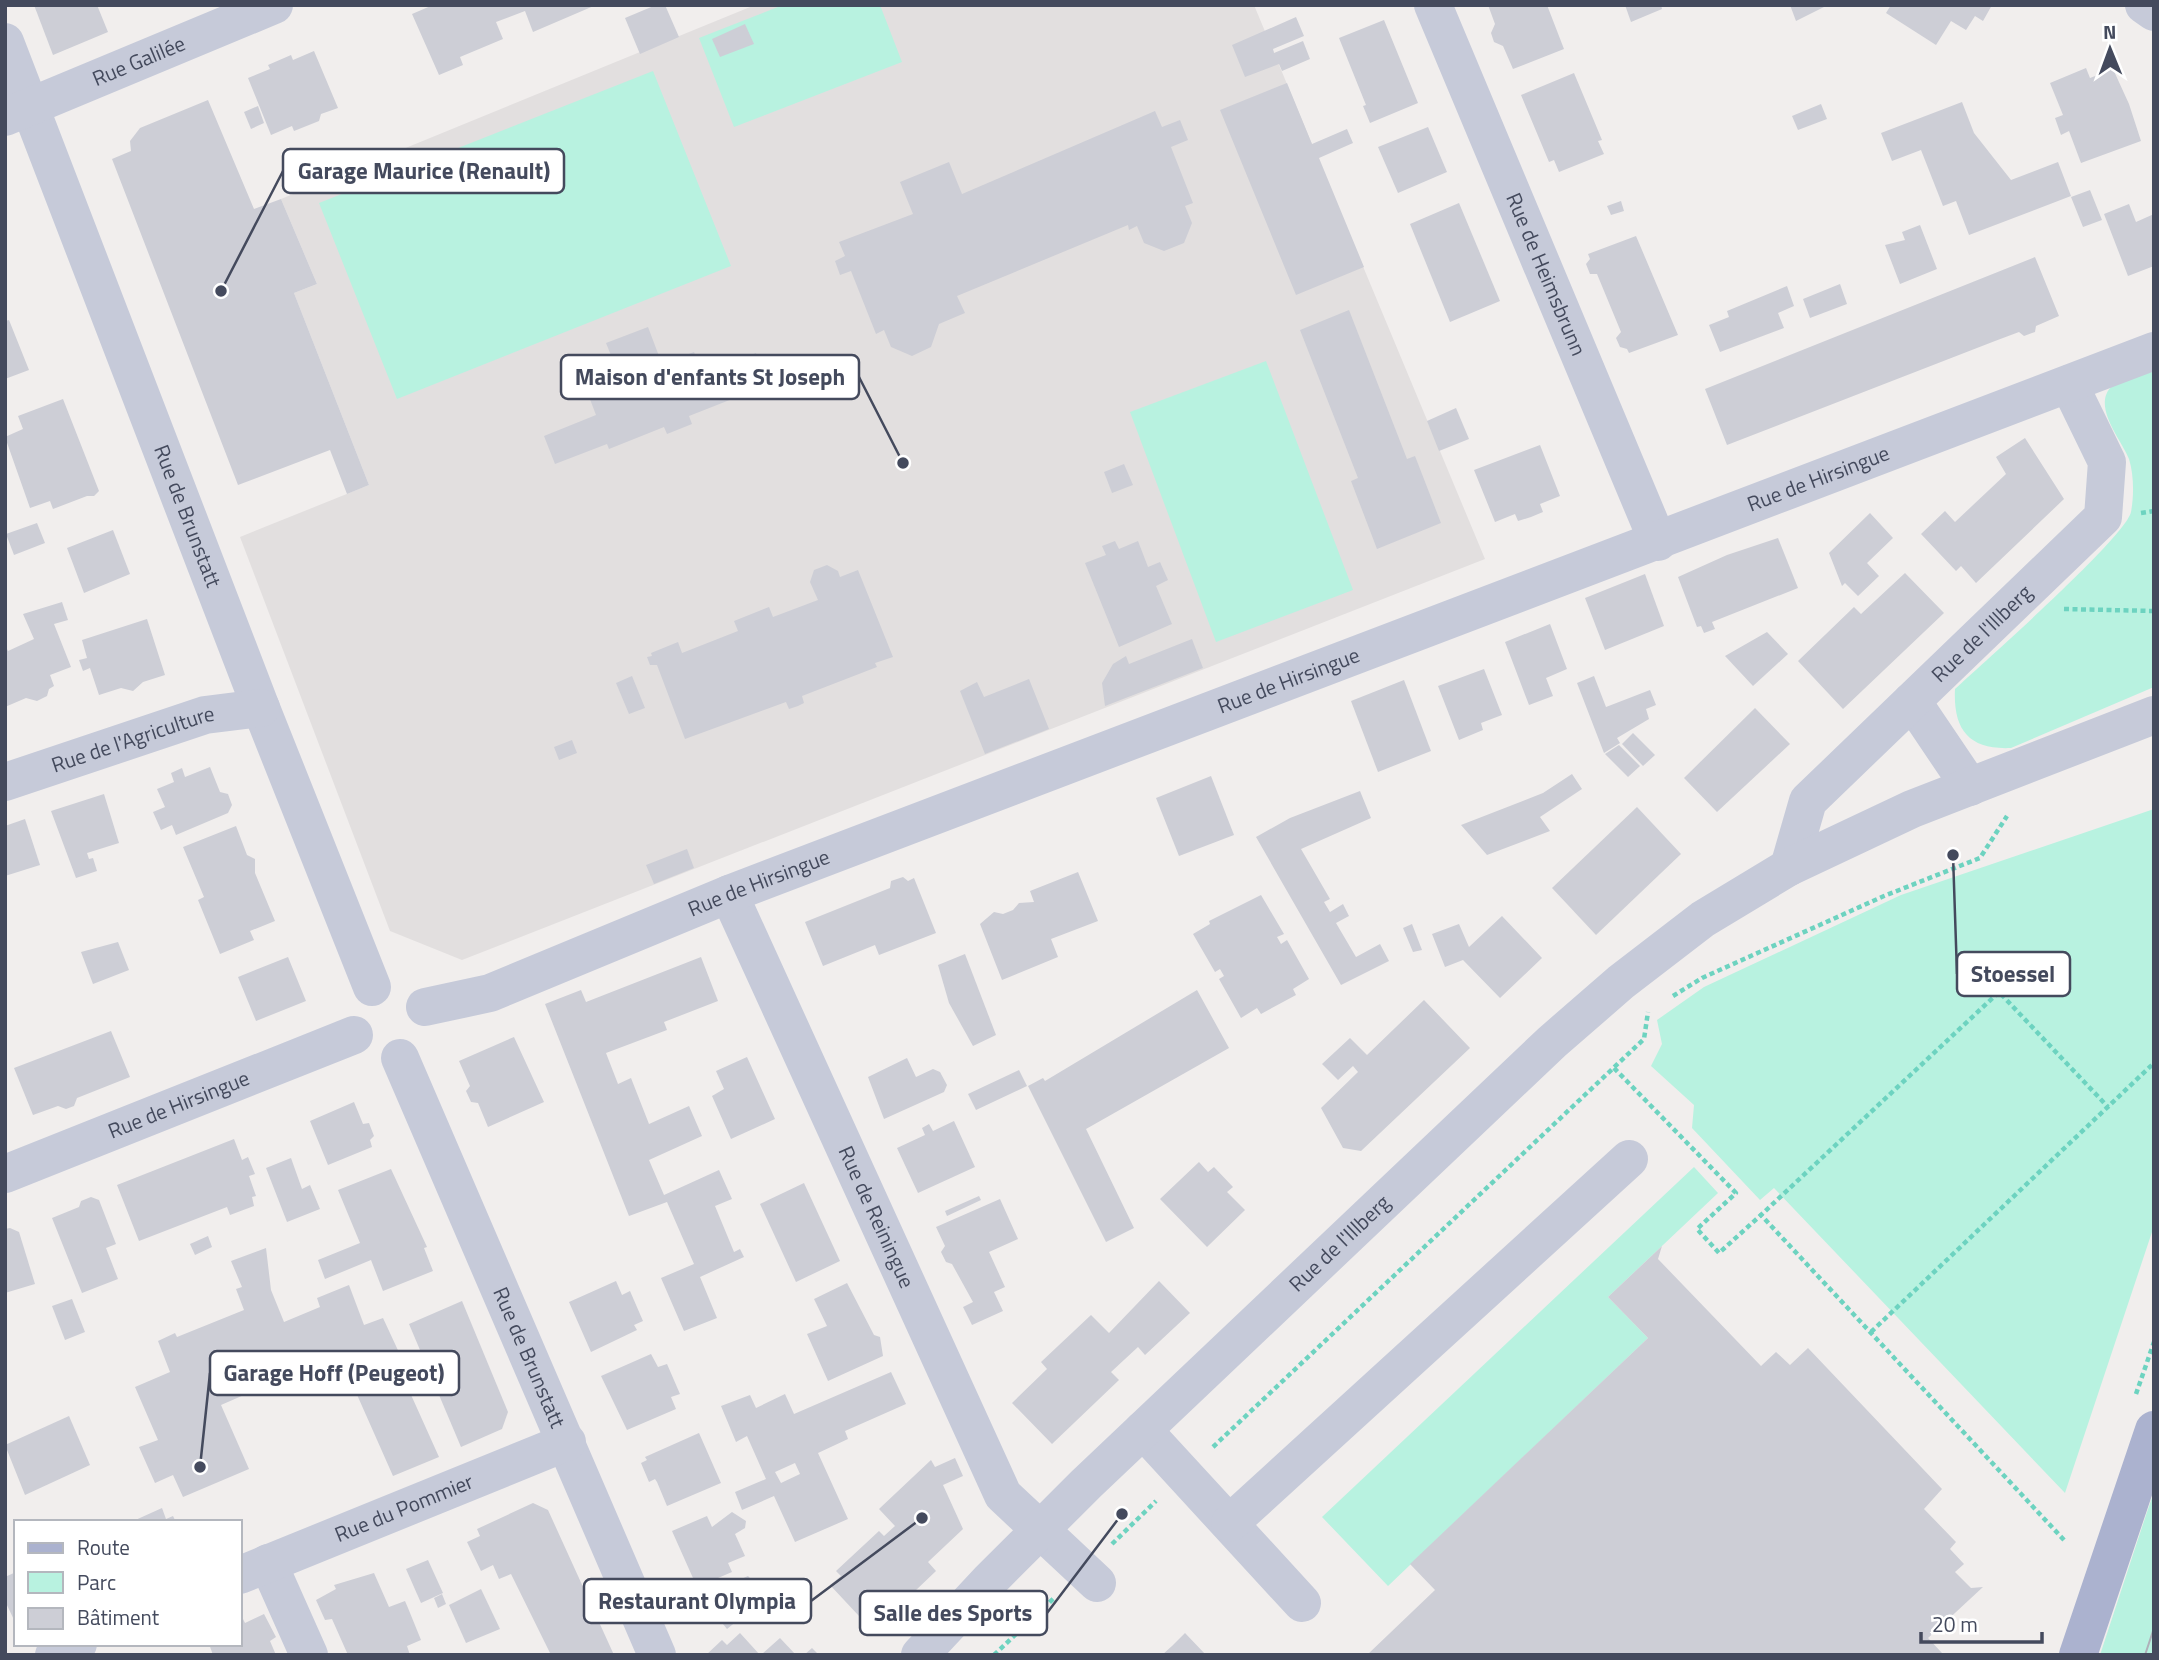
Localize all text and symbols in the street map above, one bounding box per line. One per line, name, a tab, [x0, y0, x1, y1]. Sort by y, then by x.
north arrow	[2075, 14, 2145, 84]
text: N	[2103, 17, 2117, 46]
street label: Rue Galilée	[87, 27, 190, 94]
callout: Garage Maurice (Renault)	[283, 149, 564, 193]
text: Garage Maurice (Renault)	[298, 153, 550, 188]
street label: Rue de Heimsbrunn	[1498, 187, 1595, 360]
callout: Maison d'enfants St Joseph	[561, 355, 859, 399]
text: Maison d'enfants St Joseph	[575, 359, 845, 394]
street label: Rue de Hirsingue	[1742, 436, 1894, 520]
street label: Rue de Brunstatt	[146, 440, 230, 592]
street label: Rue de l'Illberg	[1923, 576, 2039, 689]
street label: Rue de Hirsingue	[1212, 638, 1364, 721]
street label: Rue de l'Agriculture	[47, 697, 216, 780]
street label: Rue de Hirsingue	[683, 840, 834, 924]
callout: Stoessel	[1957, 952, 2070, 996]
text: Stoessel	[1971, 956, 2055, 991]
street label: Rue de Hirsingue	[103, 1061, 254, 1146]
street label: Rue de Reiningue	[831, 1140, 924, 1293]
street label: Rue de l'Illberg	[1281, 1186, 1397, 1299]
street label: Rue de Brunstatt	[485, 1282, 575, 1433]
callout: Garage Hoff (Peugeot)	[210, 1351, 459, 1395]
text: Garage Hoff (Peugeot)	[223, 1355, 445, 1390]
street label: Rue du Pommier	[329, 1465, 478, 1550]
legend	[14, 1520, 242, 1646]
text: Route	[77, 1531, 130, 1563]
text: Parc	[77, 1566, 116, 1598]
callout: Restaurant Olympia	[584, 1579, 811, 1623]
text: Restaurant Olympia	[598, 1583, 796, 1618]
callout: Salle des Sports	[860, 1591, 1047, 1635]
text: Salle des Sports	[874, 1595, 1033, 1630]
scale bar	[1921, 1600, 2042, 1644]
text: Bâtiment	[77, 1601, 160, 1633]
text: 20 m	[1932, 1608, 1978, 1640]

